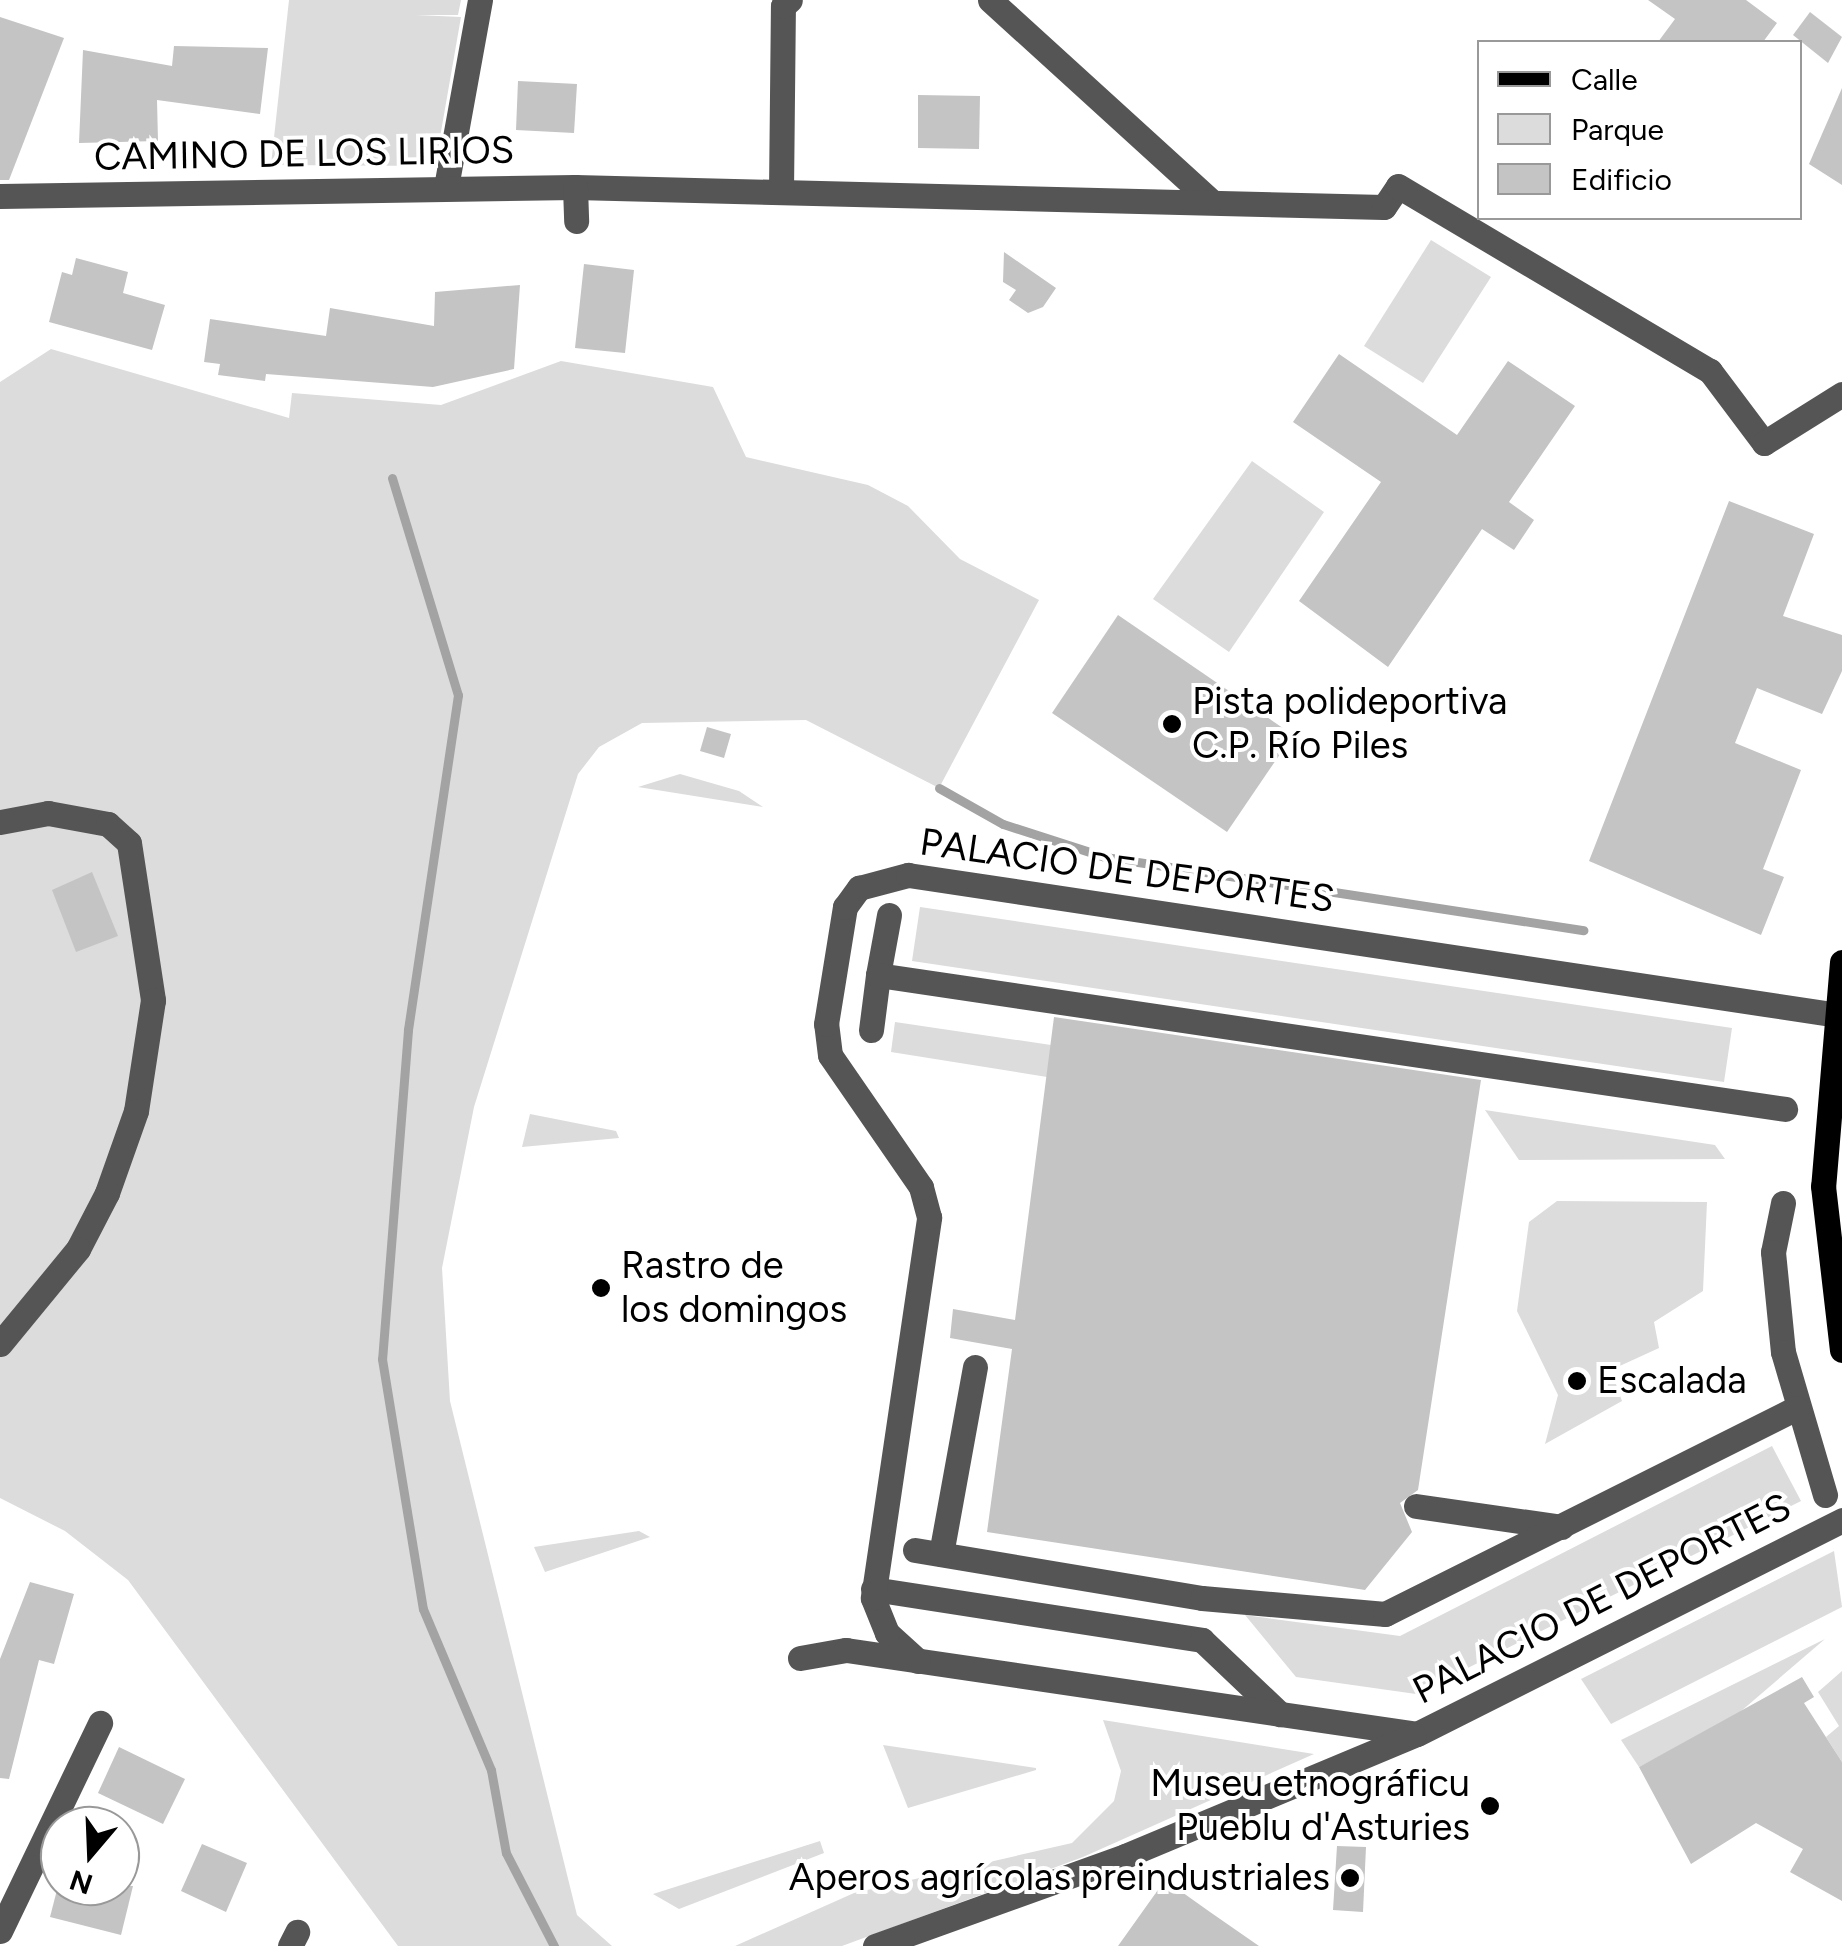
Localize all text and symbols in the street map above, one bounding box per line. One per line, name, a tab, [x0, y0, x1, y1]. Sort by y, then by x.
legend	[1477, 40, 1802, 220]
text: Calle	[1571, 61, 1638, 98]
text: Parque	[1571, 111, 1664, 148]
street label: CAMINO DE LOS LIRIOS	[94, 128, 514, 180]
text: Edificio	[1571, 161, 1672, 198]
place label: Pista polideportiva C.P. Río Piles	[1192, 679, 1507, 768]
marker: Pista polideportiva C.P. Río Piles	[1161, 713, 1183, 735]
street label: PALACIO DE DEPORTES	[917, 819, 1337, 923]
place label: Rastro de los domingos	[621, 1243, 847, 1332]
marker: Rastro de los domingos	[590, 1277, 612, 1299]
place label: Escalada	[1597, 1358, 1747, 1404]
marker: Escalada	[1566, 1370, 1588, 1392]
street label: PALACIO DE DEPORTES	[1406, 1484, 1798, 1714]
place label: Museu etnográficu Pueblu d'Asturies	[1150, 1761, 1470, 1850]
marker: Museu etnográficu Pueblu d'Asturies	[1479, 1795, 1501, 1817]
north arrow	[40, 1806, 140, 1906]
place label: Aperos agrícolas preindustriales	[789, 1855, 1330, 1901]
text: N	[65, 1863, 97, 1902]
marker: Aperos agrícolas preindustriales	[1339, 1867, 1361, 1889]

